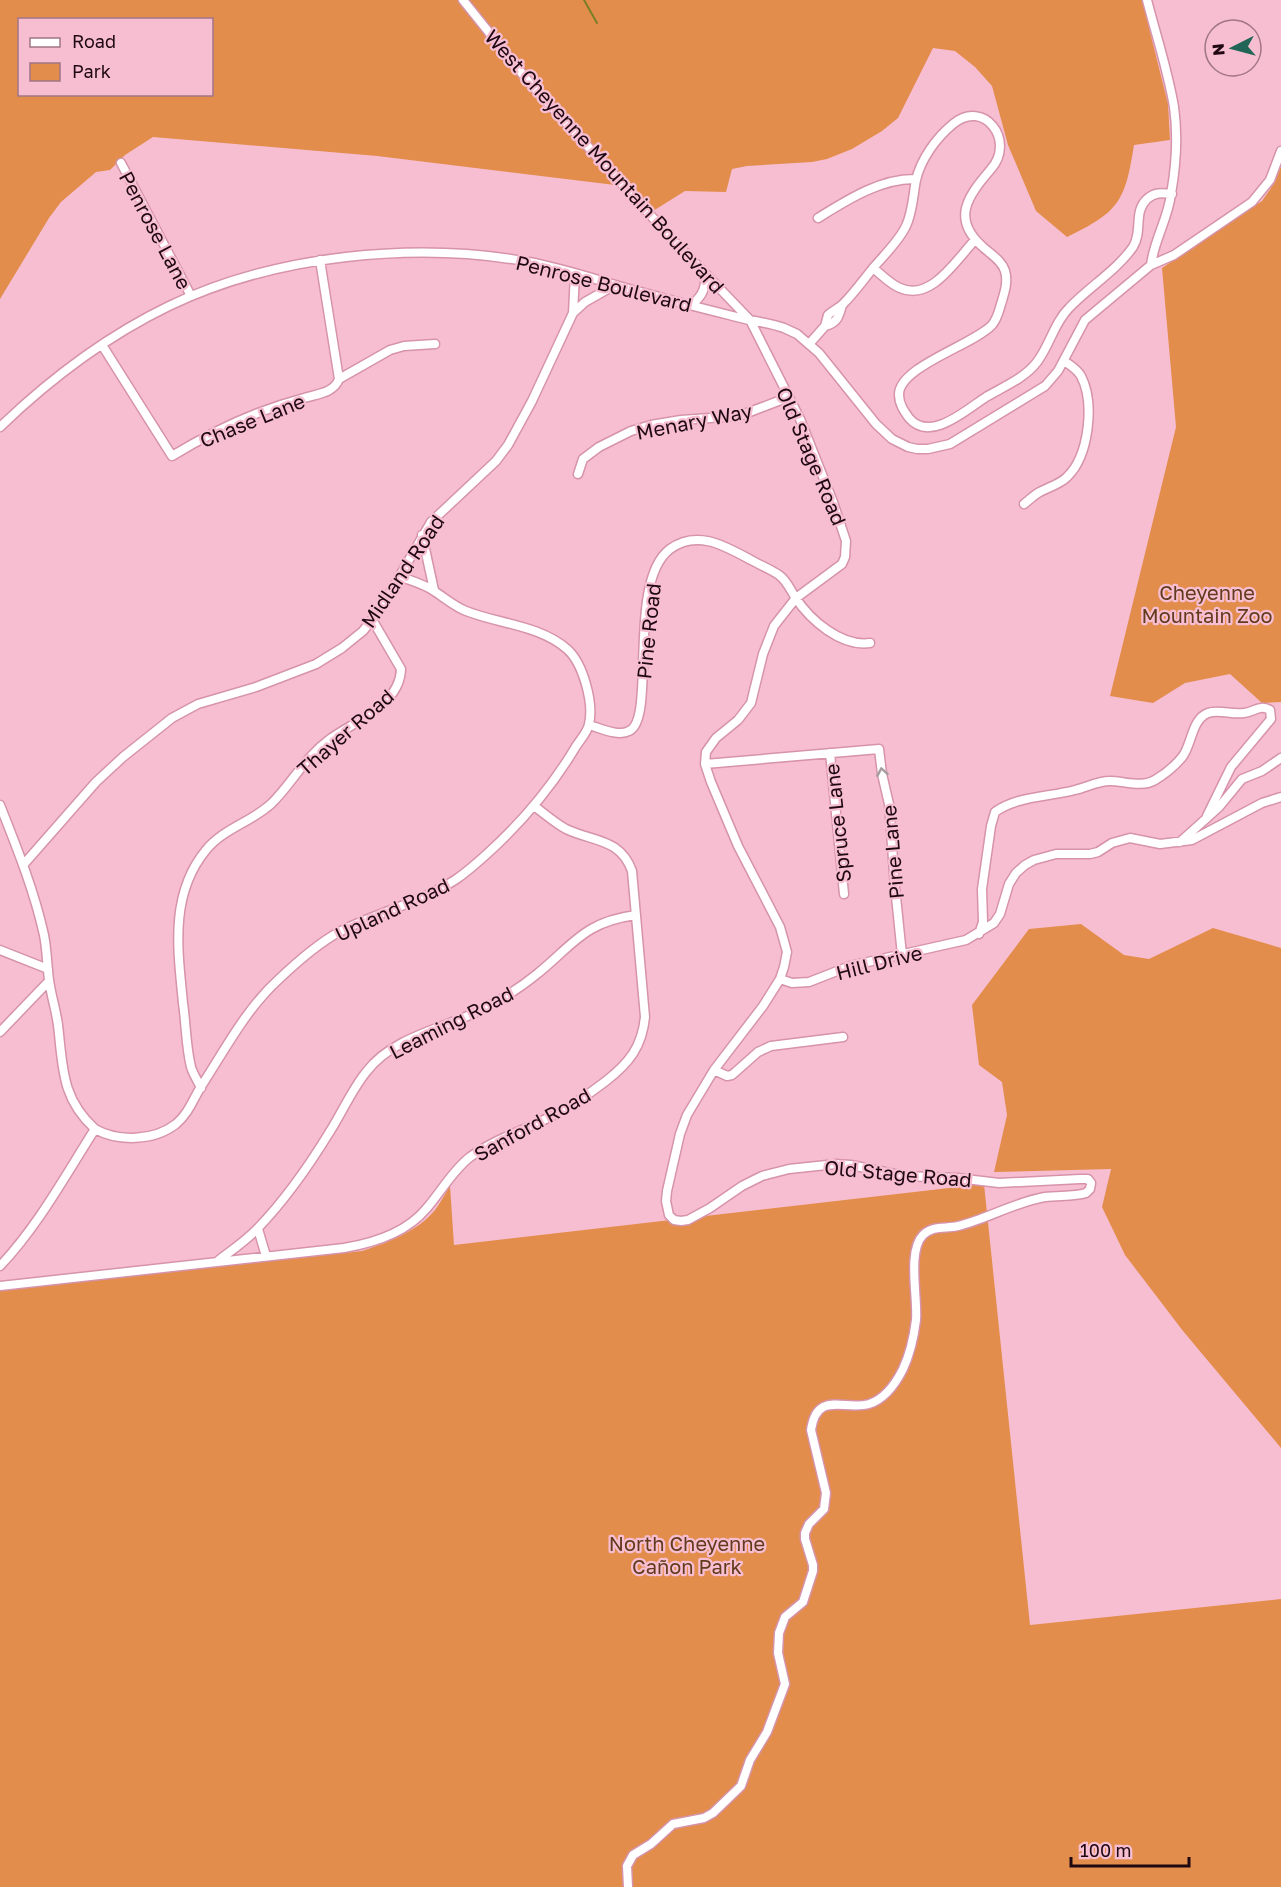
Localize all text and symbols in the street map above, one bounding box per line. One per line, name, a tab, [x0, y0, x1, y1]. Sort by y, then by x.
legend	[18, 18, 213, 96]
north arrow	[1203, 18, 1263, 78]
street label: West Cheyenne Mountain Boulevard	[480, 24, 730, 298]
text: Road	[72, 30, 116, 52]
text: N	[1208, 42, 1229, 57]
text: Park	[72, 60, 111, 82]
street label: Penrose Lane	[115, 167, 197, 293]
street label: Penrose Boulevard	[514, 250, 694, 316]
street label: Old Stage Road	[772, 383, 852, 529]
street label: Chase Lane	[196, 388, 308, 452]
street label: Menary Way	[634, 398, 754, 444]
street label: Midland Road	[355, 510, 449, 632]
park label: Cheyenne Mountain Zoo	[1142, 580, 1272, 627]
street label: Pine Road	[631, 582, 665, 680]
street label: Thayer Road	[292, 684, 398, 780]
street label: Spruce Lane	[819, 762, 855, 884]
one-way arrow	[876, 768, 889, 778]
street label: Pine Lane	[876, 804, 908, 900]
street label: Upland Road	[331, 872, 453, 946]
street label: Hill Drive	[833, 940, 925, 984]
street label: Leaming Road	[385, 980, 517, 1064]
street label: Sanford Road	[470, 1082, 594, 1166]
street label: Old Stage Road	[823, 1155, 973, 1191]
park label: North Cheyenne Cañon Park	[609, 1531, 765, 1578]
scale bar	[1071, 1830, 1190, 1868]
text: 100 m	[1080, 1839, 1131, 1861]

